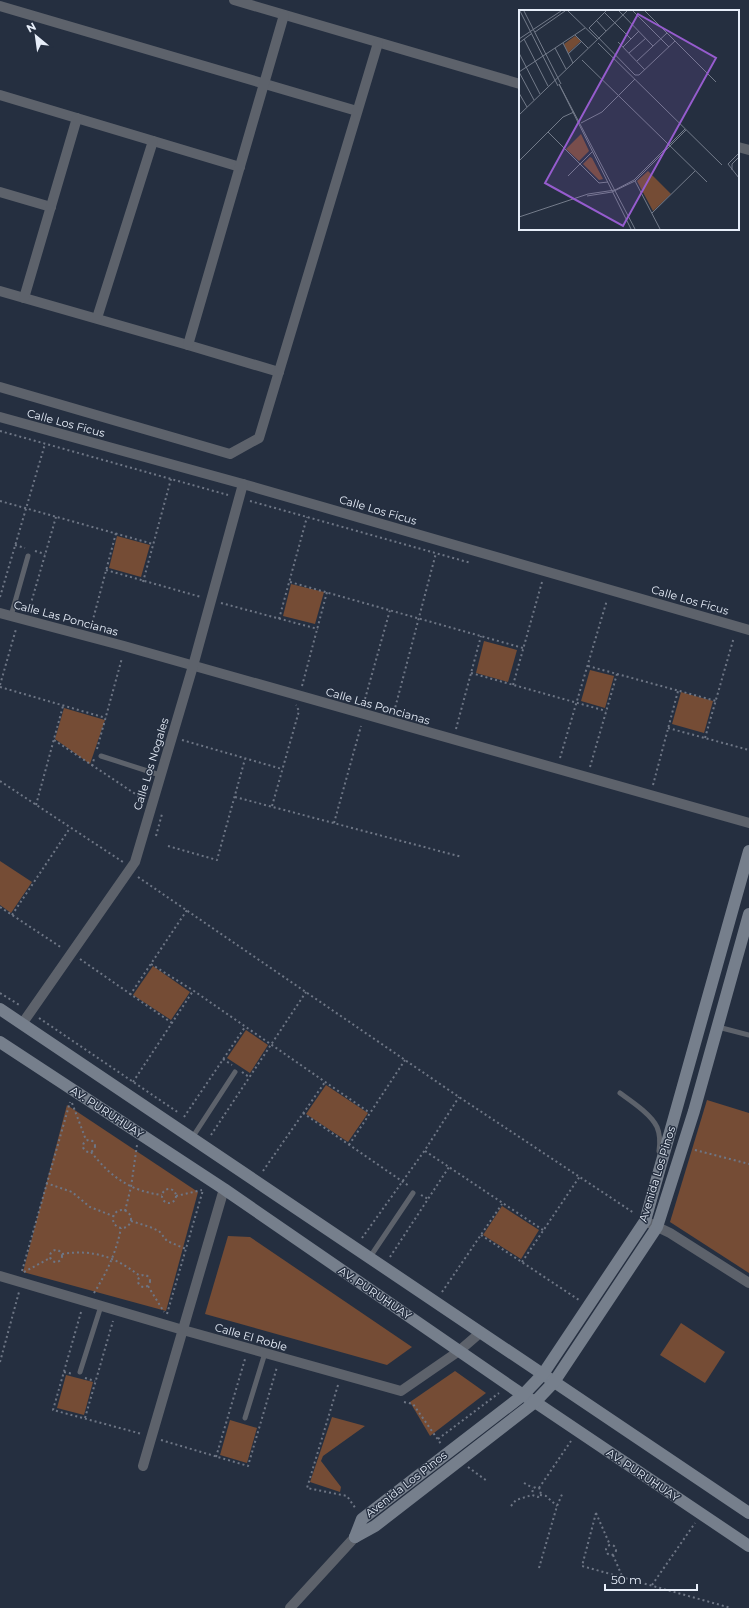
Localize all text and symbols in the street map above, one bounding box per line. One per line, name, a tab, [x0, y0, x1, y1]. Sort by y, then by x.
inset map	[519, 10, 739, 230]
north arrow	[16, 16, 56, 56]
text: N	[24, 19, 38, 36]
street label: Calle Los Ficus	[26, 406, 107, 440]
street label: Calle Los Ficus	[338, 492, 419, 528]
street label: Calle Los Ficus	[650, 582, 731, 618]
street label: Calle Las Poncianas	[12, 597, 120, 639]
street label: Calle Las Poncianas	[324, 684, 432, 728]
street label: Calle Los Nogales	[130, 715, 172, 812]
street label: AV. PURUHUAY	[68, 1083, 146, 1141]
street label: Avenida Los Pinos	[636, 1124, 678, 1224]
street label: AV. PURUHUAY	[336, 1263, 414, 1323]
street label: Calle El Roble	[213, 1320, 289, 1354]
street label: AV. PURUHUAY	[604, 1445, 682, 1505]
street label: Avenida Los Pinos	[363, 1448, 450, 1520]
scale bar	[605, 1566, 697, 1592]
text: 50 m	[611, 1572, 642, 1587]

